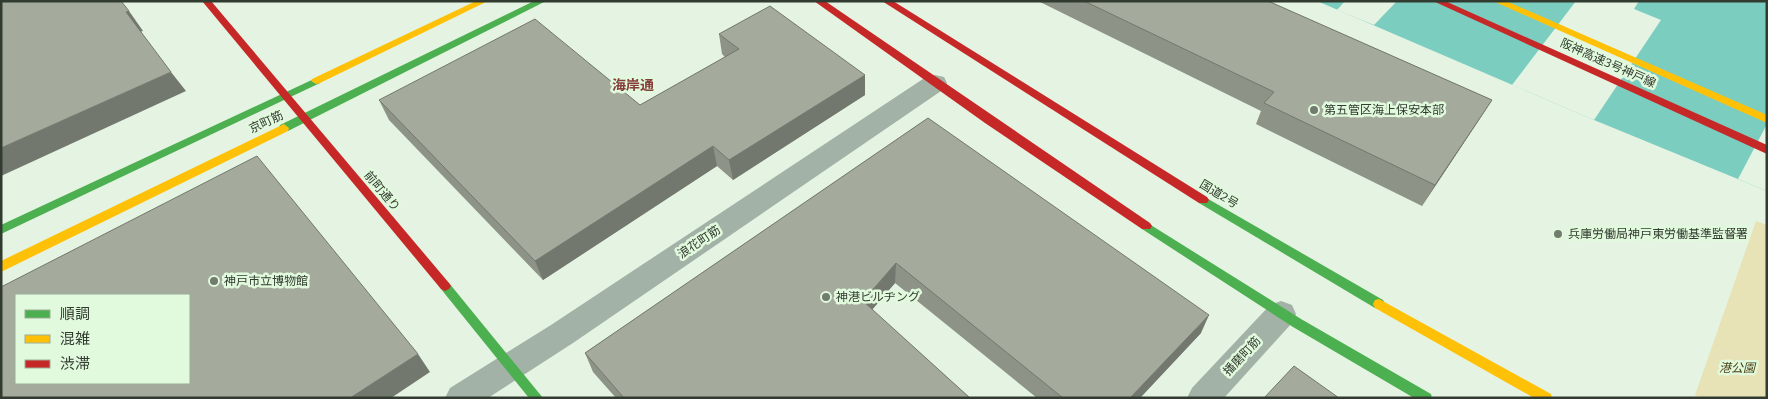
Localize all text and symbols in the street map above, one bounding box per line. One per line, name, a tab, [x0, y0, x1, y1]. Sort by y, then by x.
street label: 阪神高速3号神戸線	[1558, 36, 1658, 90]
district label: 海岸通	[612, 77, 654, 94]
place label: 第五管区海上保安本部	[1324, 103, 1444, 117]
marker: 第五管区海上保安本部	[1308, 104, 1320, 116]
street label: 京町筋	[247, 108, 285, 136]
street label: 前町通り	[361, 168, 403, 214]
street label: 国道2号	[1197, 177, 1241, 211]
street label: 浪花町筋	[675, 223, 723, 261]
place label: 兵庫労働局神戸東労働基準監督署	[1568, 227, 1748, 241]
marker: 兵庫労働局神戸東労働基準監督署	[1552, 228, 1564, 240]
place label: 神戸市立博物館	[224, 274, 308, 288]
marker: 神戸市立博物館	[208, 275, 220, 287]
place label: 神港ビルヂング	[836, 290, 920, 304]
marker: 神港ビルヂング	[820, 291, 832, 303]
legend	[15, 294, 190, 384]
text: 順調	[60, 305, 90, 323]
text: 混雑	[60, 330, 90, 348]
street label: 播磨町筋	[1221, 334, 1263, 378]
text: 渋滞	[60, 355, 90, 373]
park label: 港公園	[1719, 361, 1757, 375]

